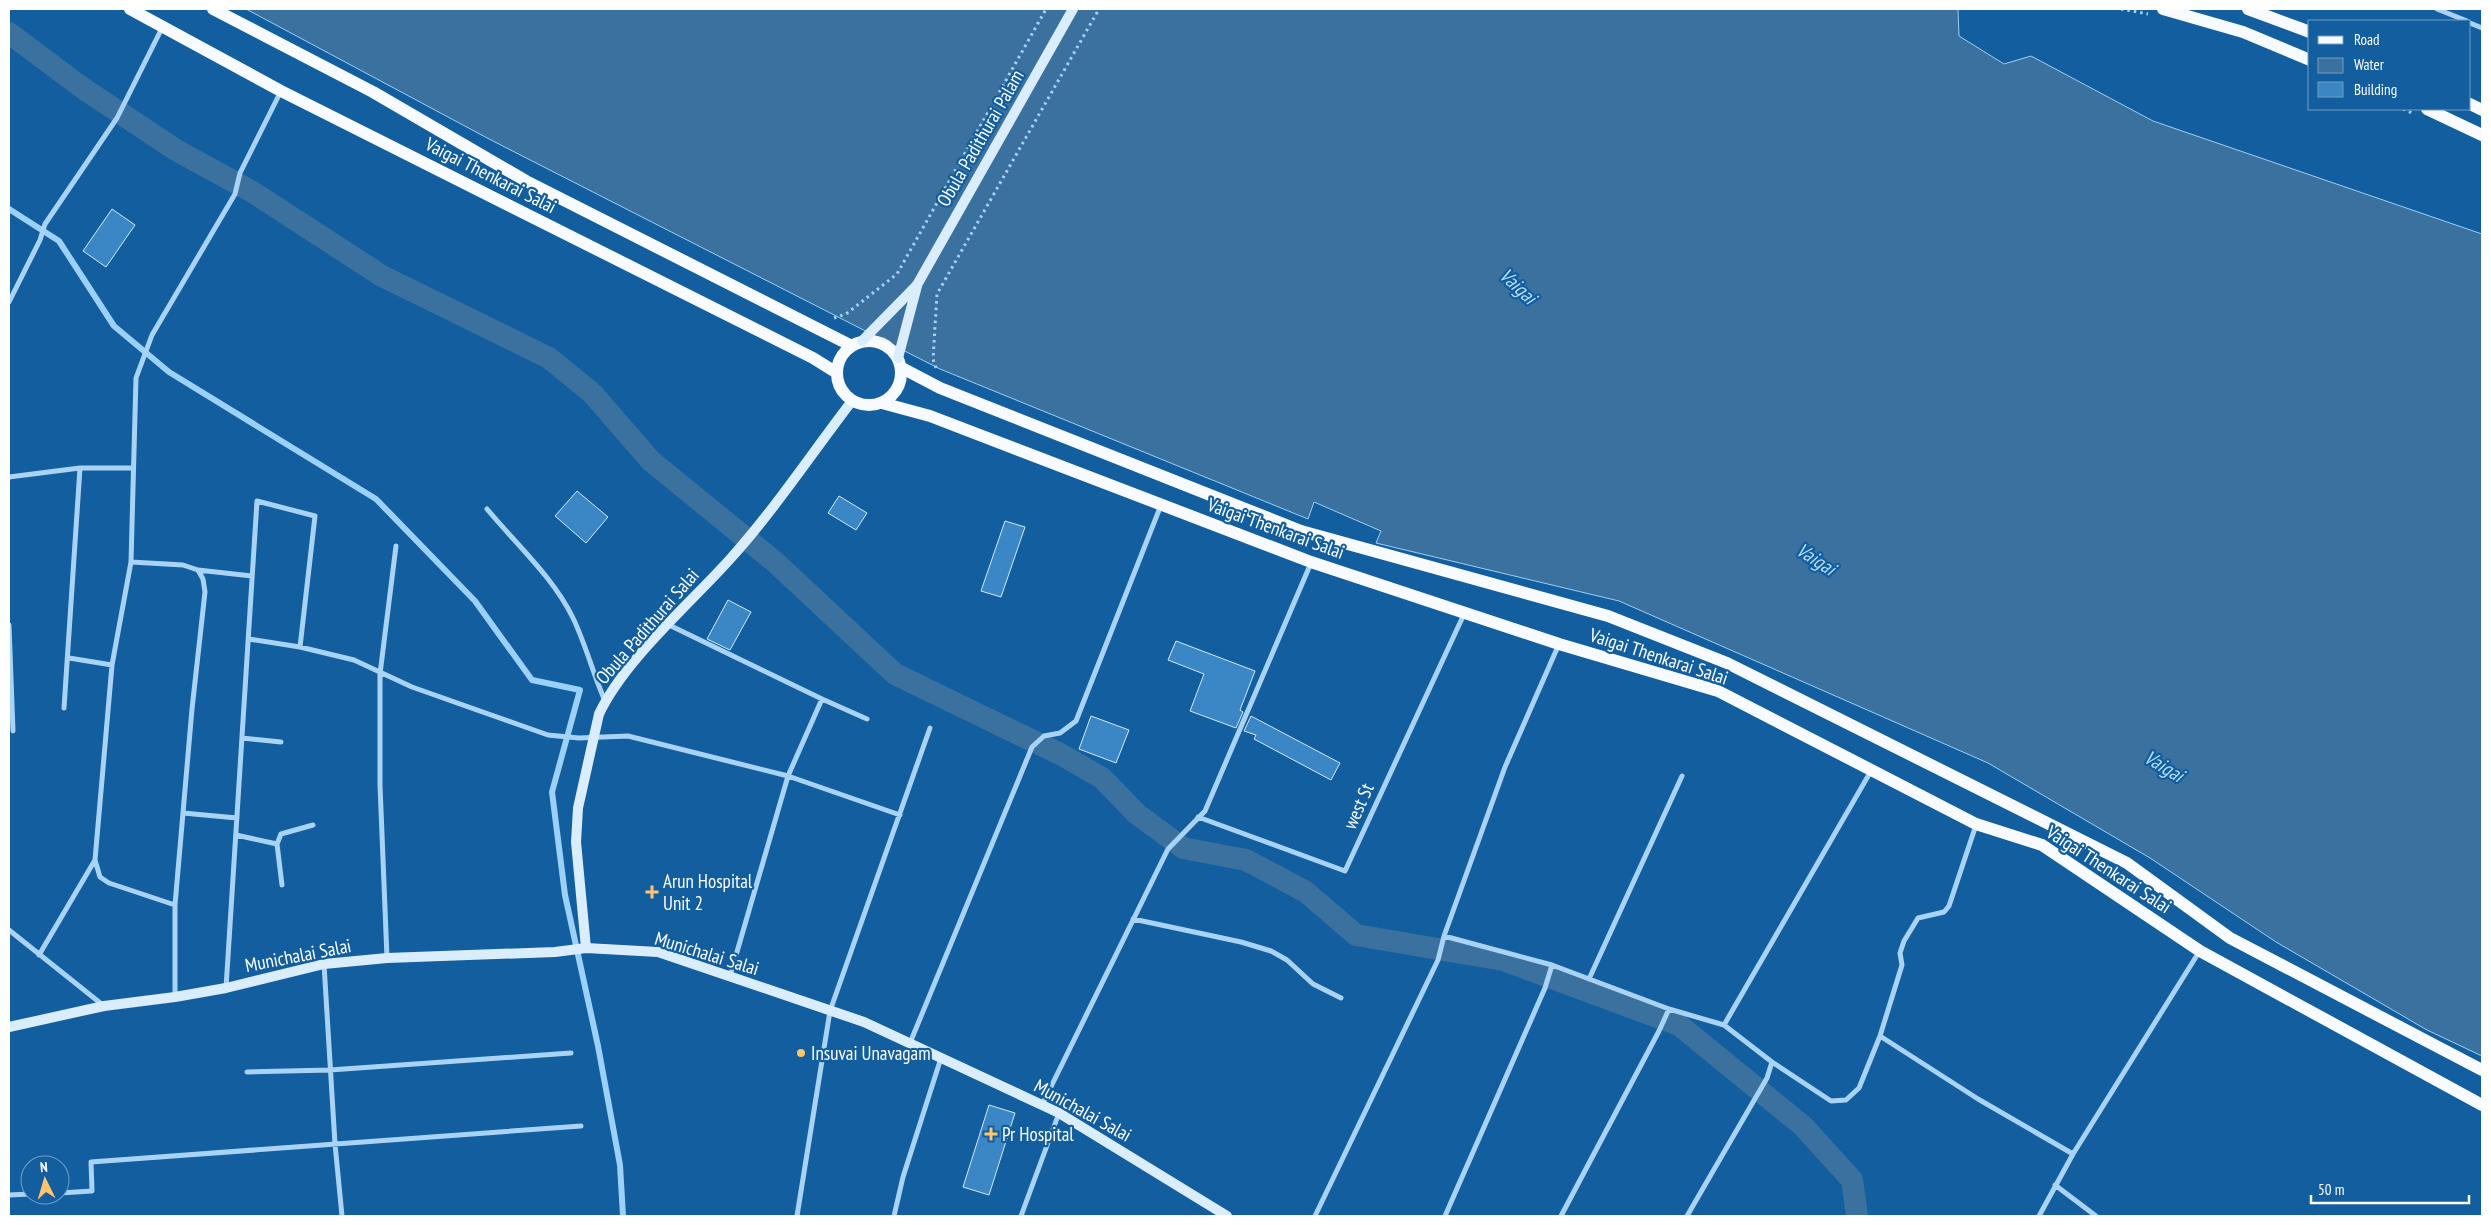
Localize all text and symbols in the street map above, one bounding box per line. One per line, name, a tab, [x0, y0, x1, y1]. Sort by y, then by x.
legend	[2308, 20, 2471, 110]
text: Road	[2354, 30, 2380, 49]
text: Water	[2354, 55, 2385, 74]
street label: Obula Padithurai Palam	[931, 65, 1029, 211]
text: Building	[2354, 80, 2397, 99]
street label: Vaigai Thenkarai Salai	[420, 131, 561, 218]
water label: Vaigai	[1494, 262, 1544, 312]
street label: Vaigai Thenkarai Salai	[1203, 492, 1348, 564]
water label: Vaigai	[1791, 537, 1843, 583]
street label: Obula Padithurai Salai	[590, 563, 704, 689]
street label: Vaigai Thenkarai Salai	[1586, 622, 1731, 690]
water label: Vaigai	[2139, 744, 2191, 789]
street label: west St	[1337, 779, 1379, 833]
street label: Vaigai Thenkarai Salai	[2041, 819, 2176, 918]
place label: Arun Hospital Unit 2	[663, 869, 753, 915]
marker: Arun Hospital Unit 2	[645, 885, 659, 899]
street label: Munichalai Salai	[652, 926, 762, 980]
street label: Munichalai Salai	[243, 933, 353, 977]
place label: Insuvai Unavagam	[811, 1041, 931, 1065]
marker: Insuvai Unavagam	[795, 1047, 807, 1059]
street label: Munichalai Salai	[1030, 1073, 1136, 1147]
place label: Pr Hospital	[1002, 1122, 1074, 1146]
marker: Pr Hospital	[984, 1127, 998, 1141]
north arrow	[20, 1155, 70, 1205]
text: N	[39, 1158, 48, 1176]
scale bar	[2311, 1172, 2468, 1204]
text: 50 m	[2318, 1180, 2344, 1199]

